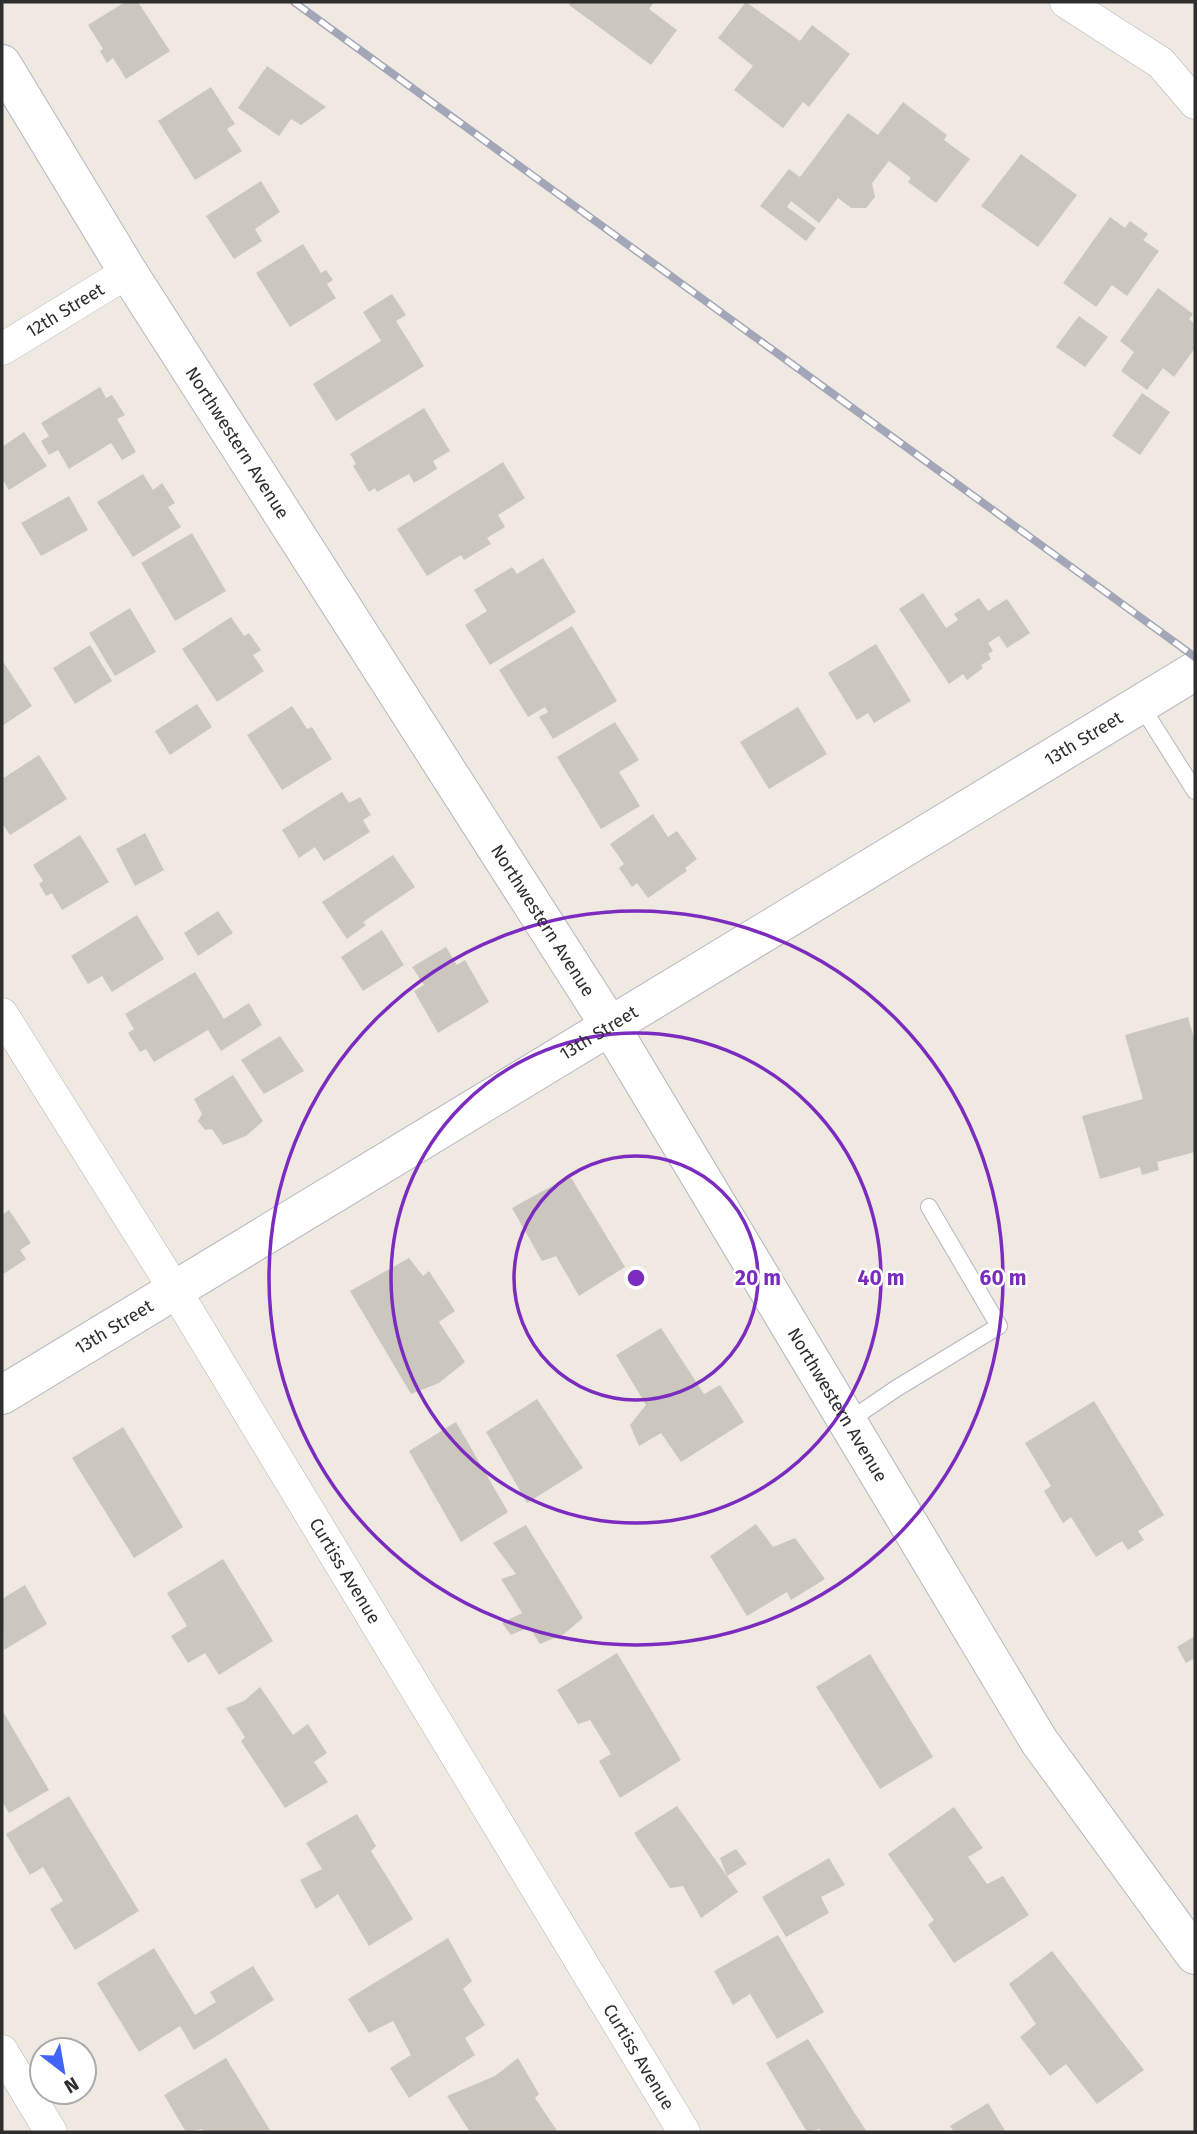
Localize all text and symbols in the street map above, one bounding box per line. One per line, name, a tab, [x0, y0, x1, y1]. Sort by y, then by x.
street label: 12th Street	[22, 278, 109, 343]
street label: Northwestern Avenue	[181, 363, 294, 523]
street label: 13th Street	[1040, 706, 1127, 771]
street label: Northwestern Avenue	[486, 841, 599, 1001]
street label: 13th Street	[556, 1001, 642, 1065]
text: 20 m	[735, 1265, 781, 1291]
text: 40 m	[858, 1265, 904, 1291]
text: 60 m	[980, 1265, 1026, 1291]
centre of rings	[624, 1266, 648, 1290]
street label: 13th Street	[71, 1295, 158, 1359]
street label: Northwestern Avenue	[783, 1324, 892, 1486]
street label: Curtiss Avenue	[304, 1514, 385, 1628]
street label: Curtiss Avenue	[598, 2000, 679, 2114]
north arrow	[28, 2036, 98, 2106]
text: N	[60, 2072, 83, 2098]

